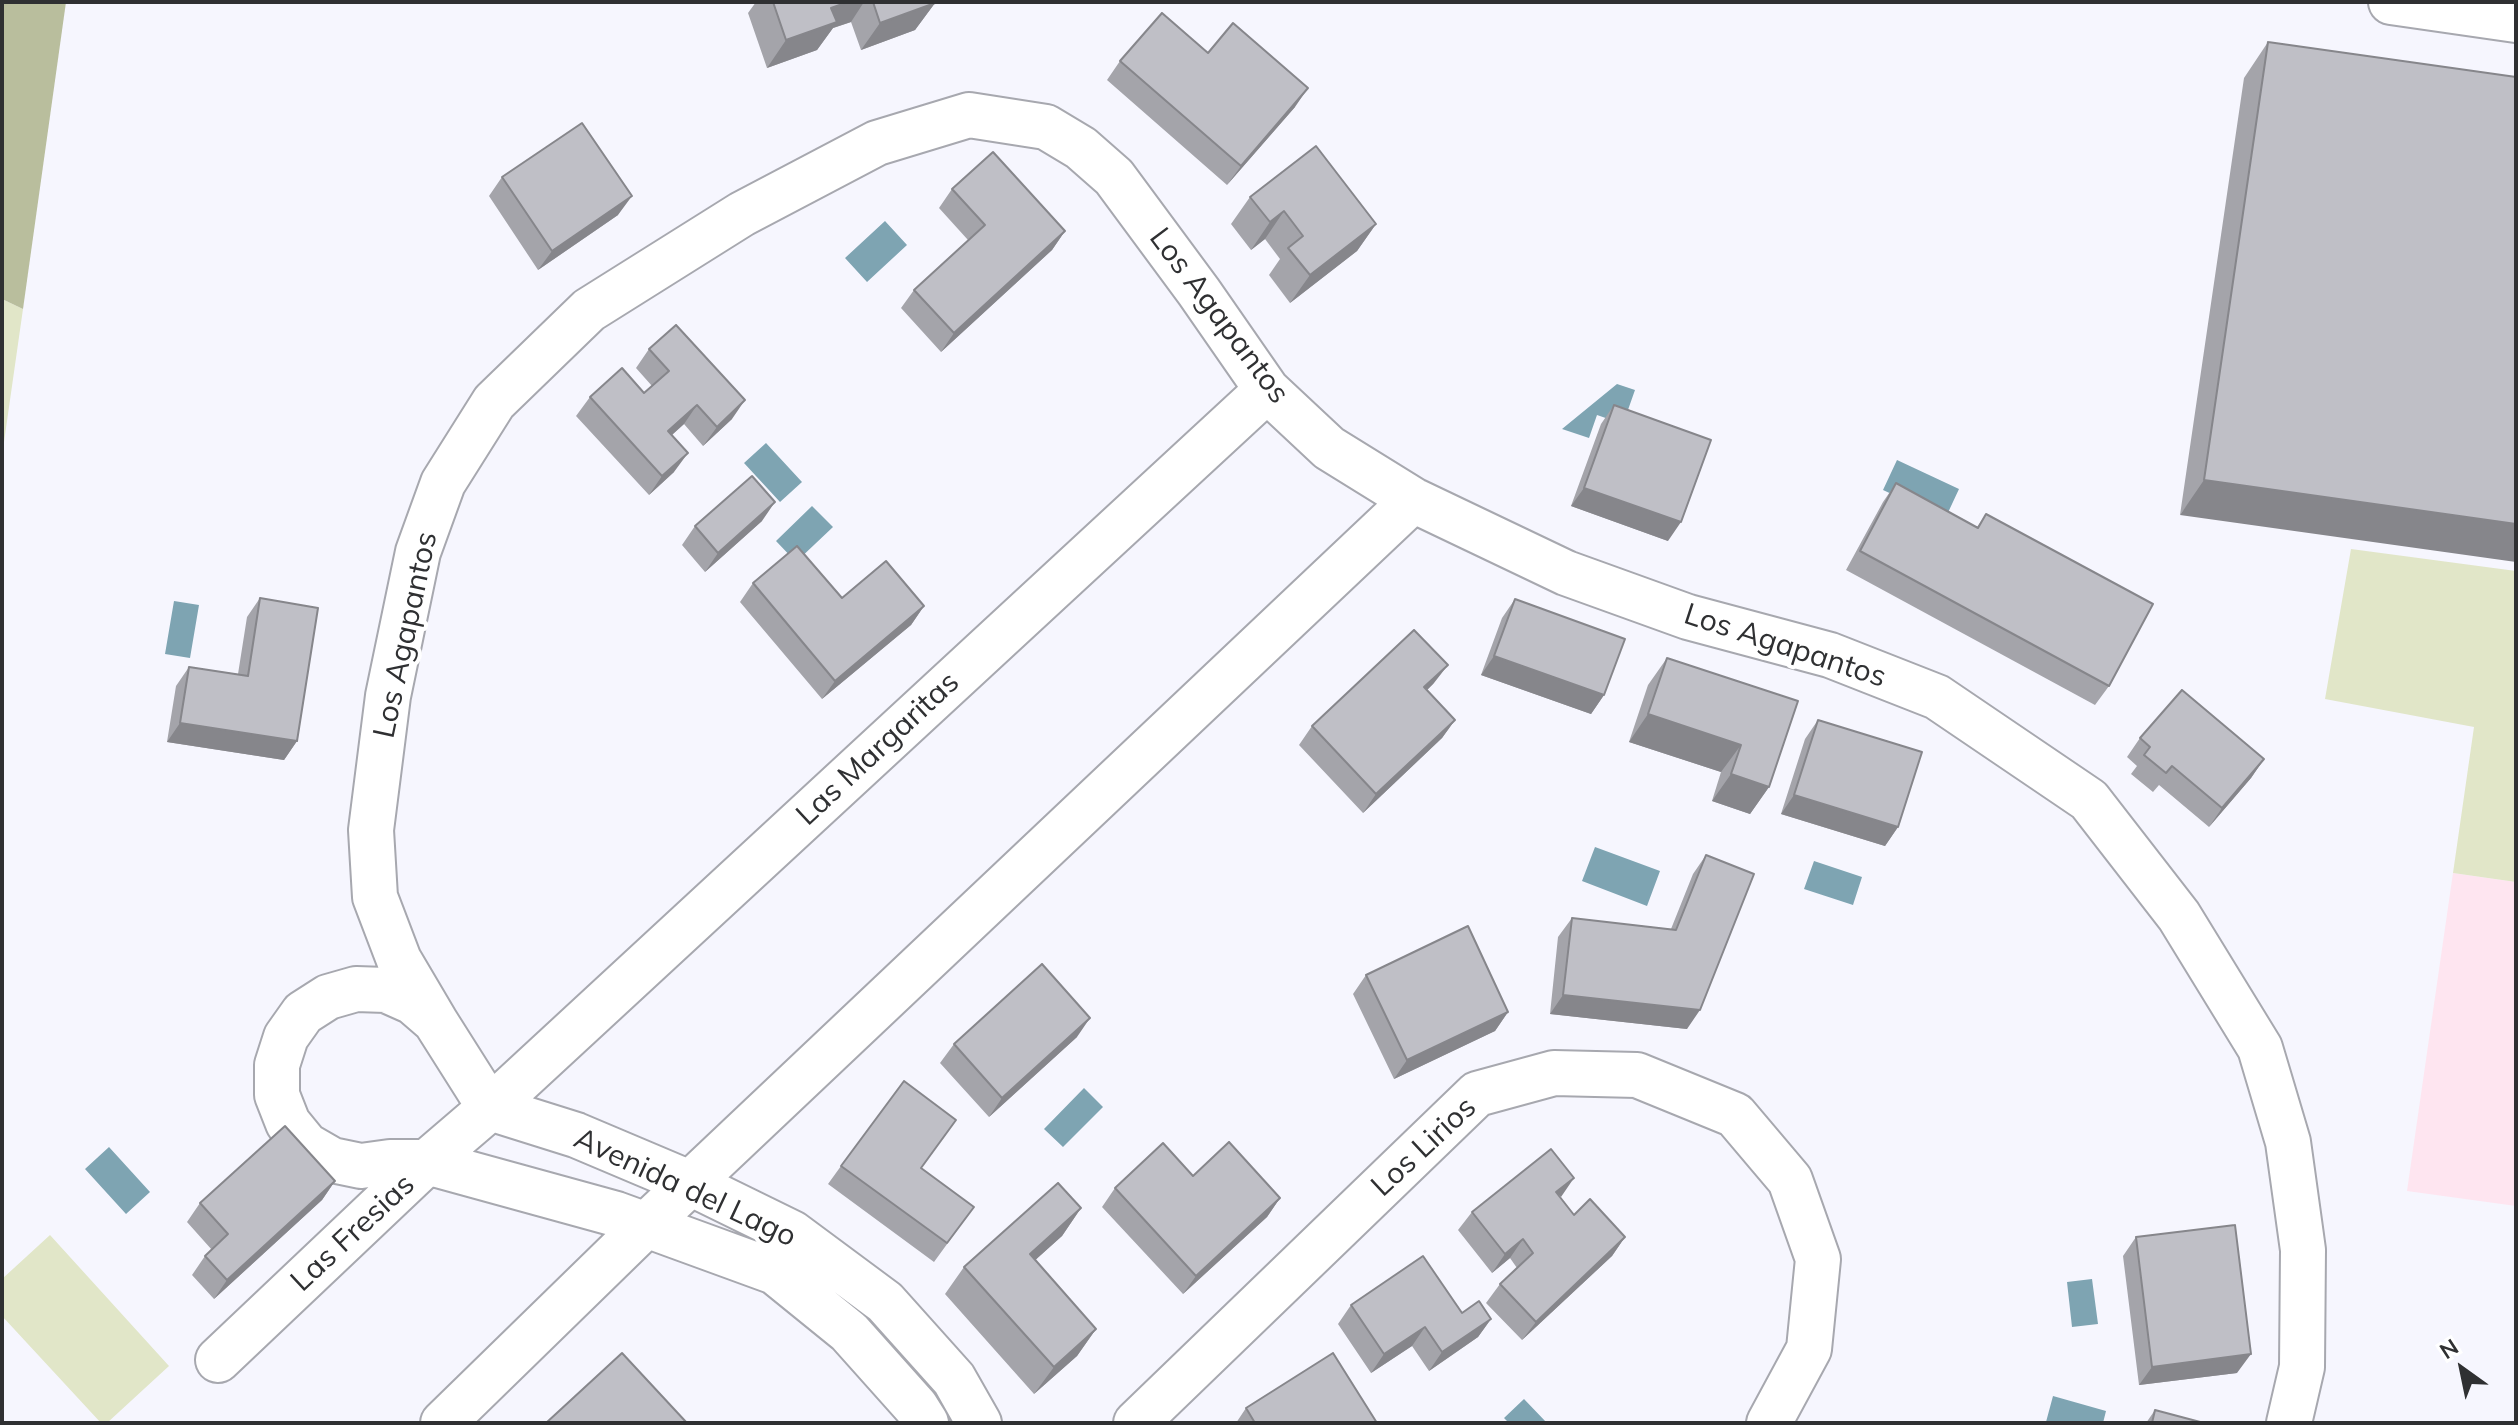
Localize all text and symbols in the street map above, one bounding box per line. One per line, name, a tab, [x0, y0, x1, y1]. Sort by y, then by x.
street label: Los Agapantos	[1141, 221, 1297, 411]
street label: Los Agapantos	[367, 529, 445, 741]
street label: Los Agapantos	[1680, 596, 1890, 696]
street label: Las Margaritas	[789, 665, 967, 833]
street label: Los Lirios	[1364, 1090, 1484, 1204]
street label: Avenida del Lago	[568, 1121, 802, 1255]
street label: Las Fresias	[284, 1167, 422, 1299]
north arrow	[2422, 1329, 2502, 1409]
text: N	[2434, 1333, 2464, 1365]

